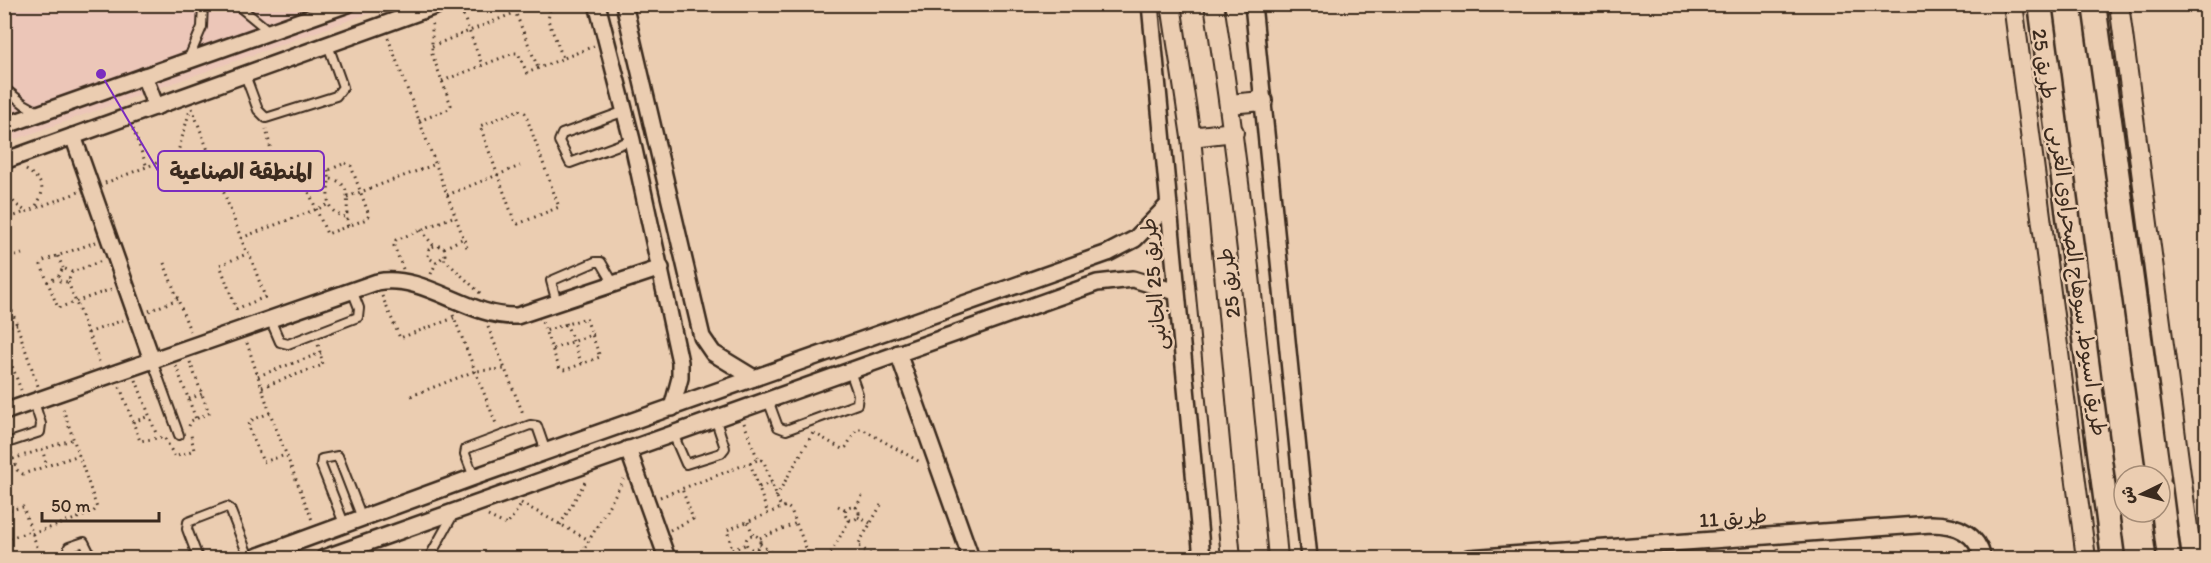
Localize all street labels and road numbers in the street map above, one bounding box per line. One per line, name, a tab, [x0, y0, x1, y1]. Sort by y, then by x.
street label: طريق 25	[2027, 27, 2062, 101]
street label: طريق اسيوط, سوهاج الصحراوى الغربى	[2042, 124, 2113, 438]
street label: طريق 25 الجانبى	[1135, 216, 1174, 351]
street label: طريق 25	[1212, 246, 1245, 320]
street label: طريق 11	[1698, 503, 1768, 532]

